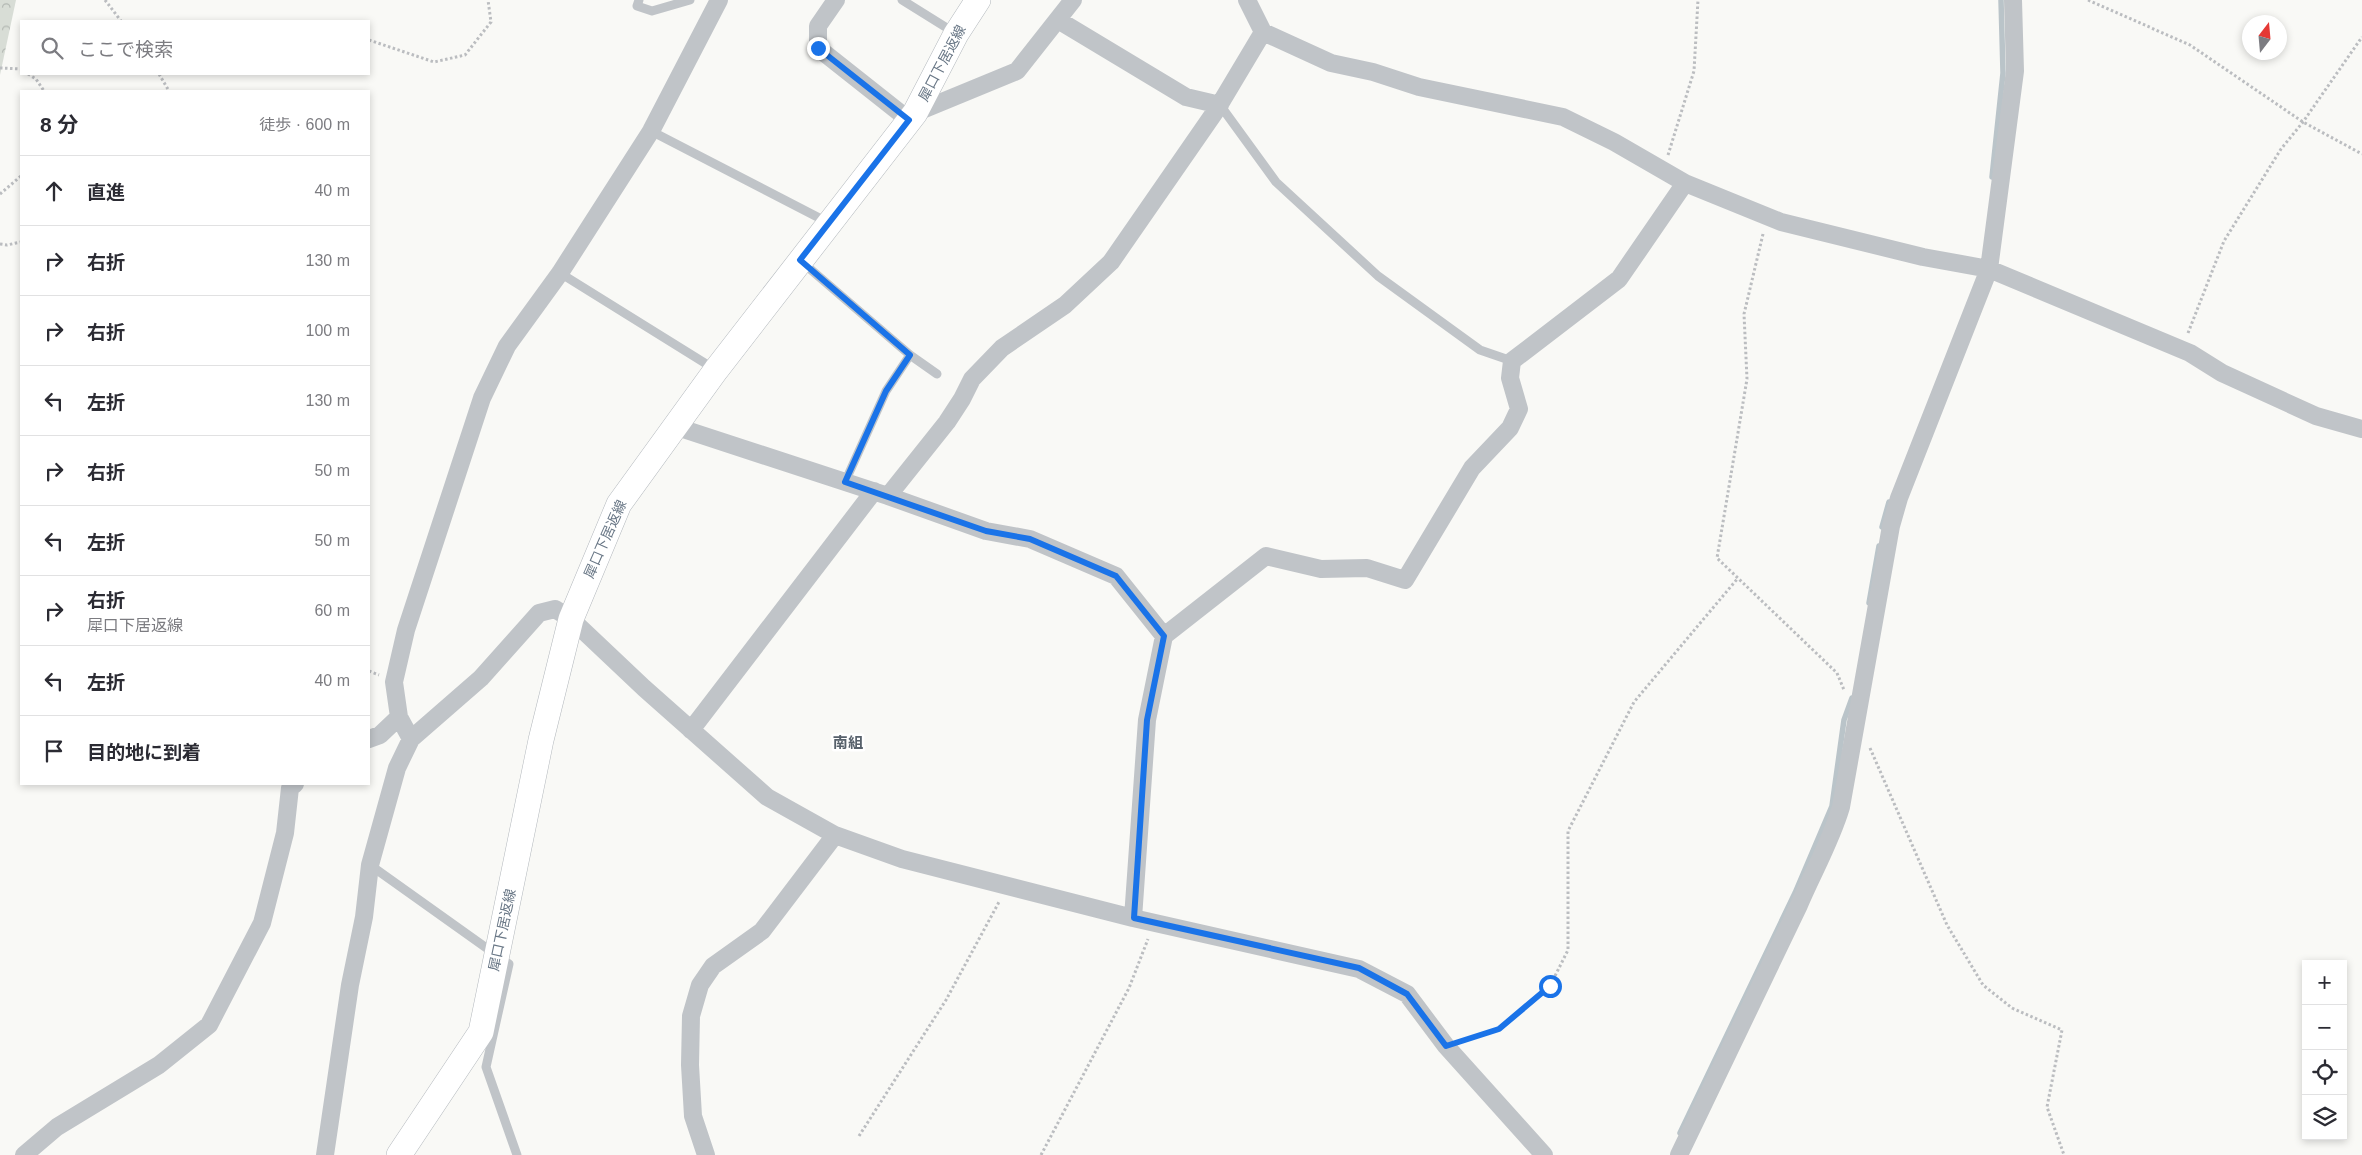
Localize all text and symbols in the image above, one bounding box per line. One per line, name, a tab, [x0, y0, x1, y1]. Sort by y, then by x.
north arrow	[2242, 15, 2287, 60]
search box	[20, 20, 370, 75]
street label: 犀口下居返線	[915, 22, 969, 104]
icon: search	[38, 34, 66, 62]
route end	[807, 37, 830, 60]
text: ここで検索	[78, 39, 173, 60]
text: 8 分	[40, 113, 79, 136]
text: 徒歩 · 600 m	[259, 116, 350, 133]
icon: ahead	[40, 177, 68, 205]
text: 直進	[87, 182, 125, 203]
text: 40 m	[314, 182, 350, 199]
icon: right	[40, 247, 68, 275]
text: 右折	[87, 252, 125, 273]
text: 130 m	[306, 252, 350, 269]
icon: right	[40, 317, 68, 345]
text: 右折	[87, 322, 125, 343]
text: 100 m	[306, 322, 350, 339]
icon: left	[40, 387, 68, 415]
text: 左折	[87, 392, 125, 413]
text: 130 m	[306, 392, 350, 409]
icon: right	[40, 457, 68, 485]
text: 右折	[87, 462, 125, 483]
text: 50 m	[314, 462, 350, 479]
street label: 犀口下居返線	[581, 497, 629, 581]
icon: left	[40, 527, 68, 555]
text: 左折	[87, 532, 125, 553]
text: 50 m	[314, 532, 350, 549]
text: 右折	[87, 590, 125, 611]
icon: right	[40, 597, 68, 625]
text: 60 m	[314, 602, 350, 619]
text: 犀口下居返線	[87, 617, 183, 634]
icon: left	[40, 667, 68, 695]
text: 左折	[87, 672, 125, 693]
text: 40 m	[314, 672, 350, 689]
district label: 南組	[833, 734, 863, 751]
icon: arrive	[40, 737, 68, 765]
text: 目的地に到着	[87, 742, 201, 763]
street label: 犀口下居返線	[485, 887, 519, 973]
map controls	[2302, 960, 2347, 1140]
button: +	[2302, 960, 2347, 1005]
route start	[1539, 975, 1562, 998]
button: −	[2302, 1005, 2347, 1050]
button: locate	[2302, 1050, 2347, 1095]
button: layers	[2302, 1095, 2347, 1140]

